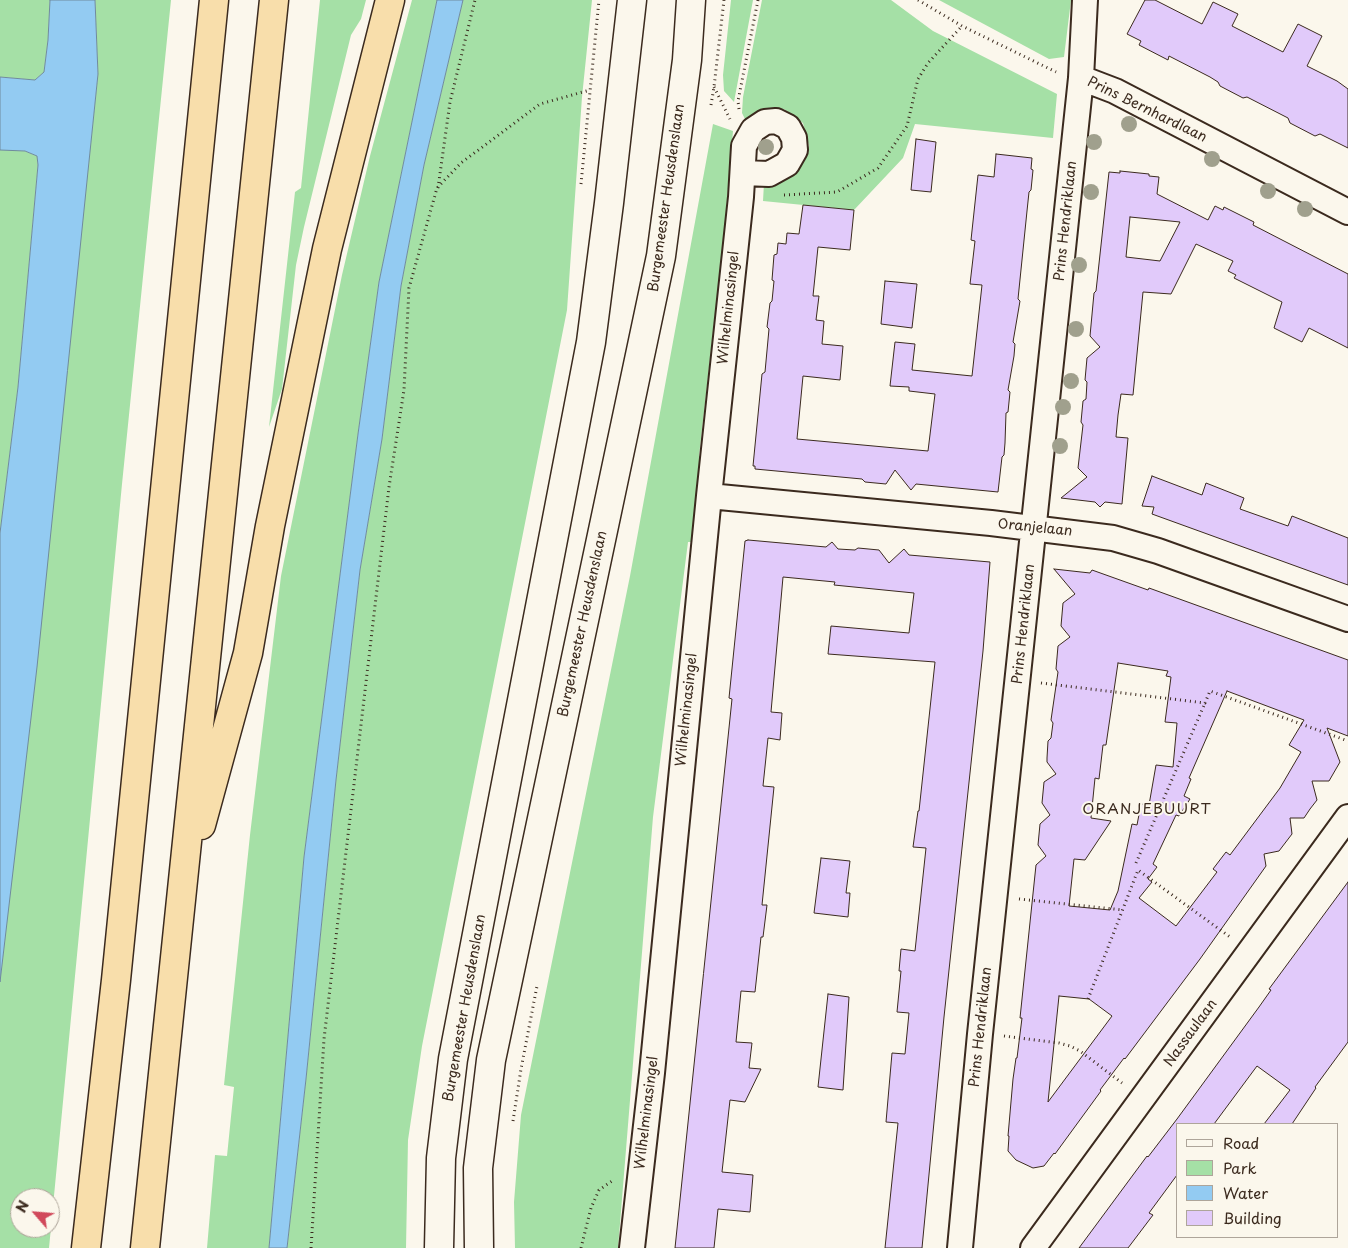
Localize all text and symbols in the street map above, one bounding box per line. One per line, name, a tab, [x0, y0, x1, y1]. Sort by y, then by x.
street label: Prins Bernhardlaan	[1085, 74, 1209, 146]
street label: Burgemeester Heusdenslaan	[645, 103, 689, 293]
street label: Prins Hendriklaan	[1051, 160, 1081, 282]
street label: Wilhelminasingel	[715, 251, 743, 365]
street label: Oranjelaan	[997, 516, 1073, 540]
street label: Burgemeester Heusdenslaan	[555, 529, 611, 719]
street label: Prins Hendriklaan	[1009, 563, 1039, 685]
street label: Wilhelminasingel	[673, 653, 701, 767]
district label: ORANJEBUURT	[1081, 801, 1213, 819]
street label: Burgemeester Heusdenslaan	[440, 913, 490, 1103]
street label: Prins Hendriklaan	[966, 966, 996, 1088]
street label: Nassaulaan	[1161, 996, 1221, 1070]
street label: Wilhelminasingel	[632, 1056, 662, 1170]
legend	[1176, 1123, 1338, 1238]
text: Road	[1223, 1131, 1259, 1154]
text: Park	[1223, 1156, 1257, 1179]
text: Water	[1223, 1181, 1268, 1204]
north arrow	[10, 1188, 60, 1238]
text: N	[10, 1197, 34, 1216]
text: Building	[1223, 1206, 1282, 1229]

